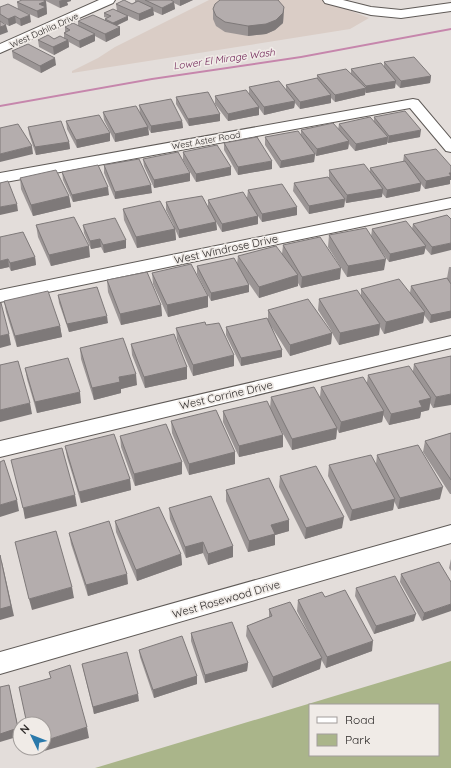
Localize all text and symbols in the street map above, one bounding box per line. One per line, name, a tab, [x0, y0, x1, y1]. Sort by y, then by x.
street label: West Dahlia Drive	[8, 10, 80, 50]
water label: Lower El Mirage Wash	[172, 45, 276, 73]
street label: West Aster Road	[171, 129, 241, 151]
street label: West Windrose Drive	[173, 231, 279, 267]
street label: West Corrine Drive	[178, 377, 274, 413]
street label: West Rosewood Drive	[170, 577, 282, 621]
legend	[309, 704, 439, 756]
text: Road	[345, 712, 375, 727]
north arrow	[12, 716, 52, 756]
text: N	[17, 721, 33, 737]
text: Park	[345, 732, 370, 747]

